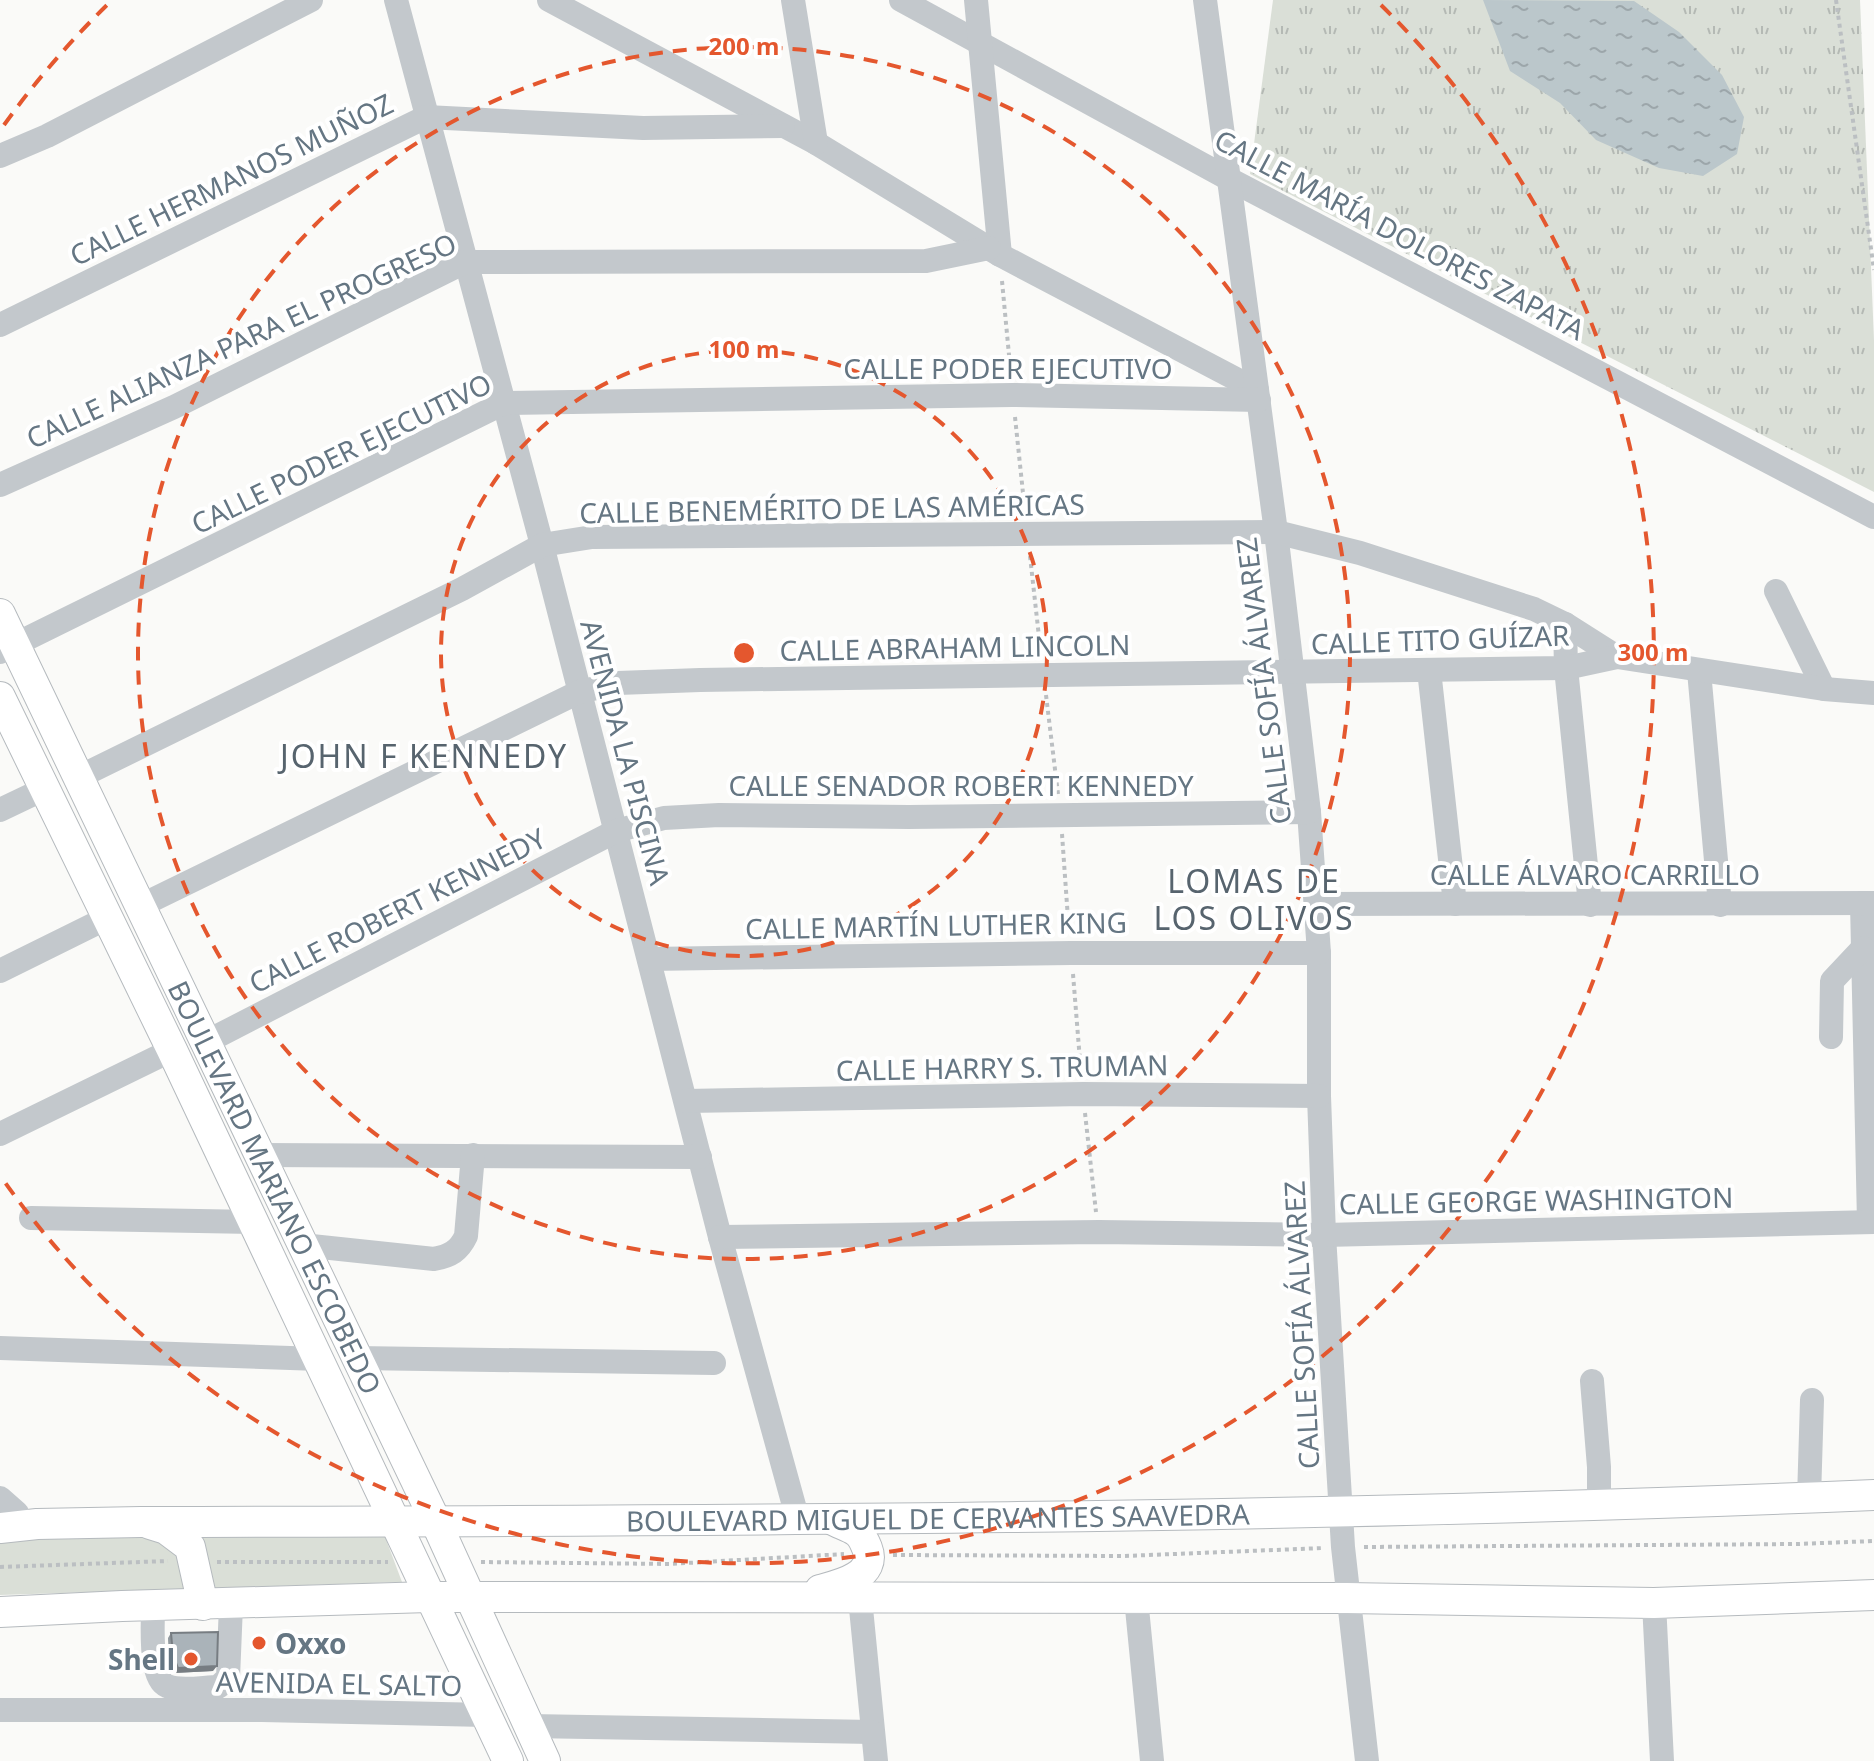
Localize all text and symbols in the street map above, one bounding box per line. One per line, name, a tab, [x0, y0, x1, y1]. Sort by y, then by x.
text: 200 m	[709, 29, 779, 62]
street label: CALLE HERMANOS MUÑOZ	[63, 84, 399, 274]
street label: CALLE MARÍA DOLORES ZAPATA	[1208, 120, 1592, 348]
street label: CALLE ALIANZA PARA EL PROGRESO	[20, 223, 462, 457]
text: 100 m	[709, 332, 779, 365]
street label: CALLE PODER EJECUTIVO	[843, 349, 1173, 387]
street label: CALLE PODER EJECUTIVO	[185, 364, 497, 542]
street label: CALLE BENEMÉRITO DE LAS AMÉRICAS	[579, 485, 1085, 531]
street label: CALLE SOFÍA ÁLVAREZ	[1227, 535, 1299, 827]
street label: AVENIDA LA PISCINA	[572, 615, 680, 889]
street label: CALLE TITO GUÍZAR	[1310, 615, 1570, 663]
street label: CALLE ABRAHAM LINCOLN	[779, 625, 1131, 669]
text: 300 m	[1618, 635, 1688, 668]
centre of rings	[730, 639, 758, 667]
district label: JOHN F KENNEDY	[277, 734, 568, 777]
street label: CALLE SENADOR ROBERT KENNEDY	[728, 766, 1194, 804]
street label: CALLE ROBERT KENNEDY	[242, 819, 552, 1001]
street label: CALLE ÁLVARO CARRILLO	[1430, 855, 1760, 893]
district label: LOMAS DE LOS OLIVOS	[1153, 859, 1355, 939]
street label: CALLE MARTÍN LUTHER KING	[745, 903, 1127, 947]
street label: BOULEVARD MARIANO ESCOBEDO	[160, 974, 391, 1400]
street label: CALLE HARRY S. TRUMAN	[835, 1045, 1169, 1089]
street label: CALLE GEORGE WASHINGTON	[1338, 1178, 1734, 1222]
street label: CALLE SOFÍA ÁLVAREZ	[1274, 1180, 1328, 1470]
street label: BOULEVARD MIGUEL DE CERVANTES SAAVEDRA	[626, 1494, 1250, 1539]
place label: Oxxo	[275, 1624, 346, 1662]
marker: Oxxo	[250, 1634, 268, 1652]
place label: Shell	[108, 1640, 175, 1678]
marker: Shell	[182, 1650, 200, 1668]
street label: AVENIDA EL SALTO	[215, 1662, 463, 1704]

